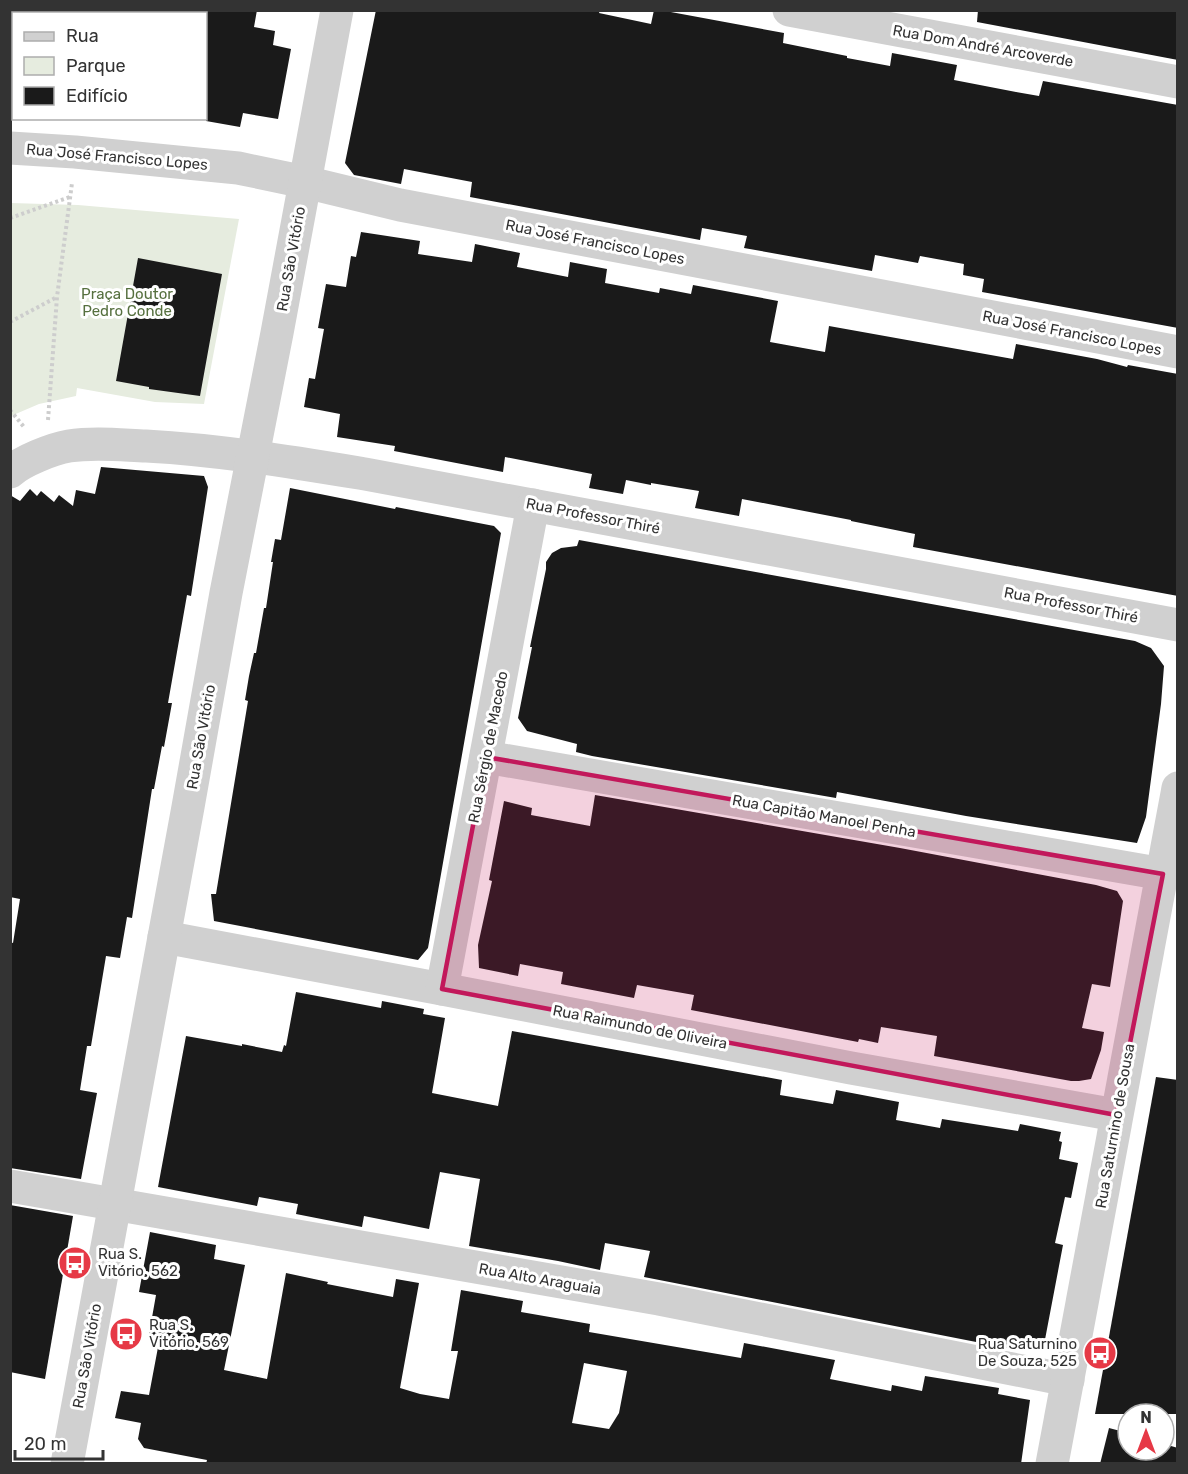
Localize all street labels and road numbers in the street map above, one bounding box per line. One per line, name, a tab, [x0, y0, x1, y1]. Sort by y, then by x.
street label: Rua Dom André Arcoverde	[891, 21, 1075, 71]
street label: Rua José Francisco Lopes	[25, 140, 209, 174]
street label: Rua São Vitório	[273, 205, 309, 313]
street label: Rua José Francisco Lopes	[504, 216, 686, 268]
street label: Rua José Francisco Lopes	[981, 307, 1163, 359]
street label: Rua Professor Thiré	[524, 494, 662, 538]
street label: Rua Professor Thiré	[1002, 583, 1140, 627]
street label: Rua Sérgio de Macedo	[464, 670, 512, 824]
street label: Rua São Vitório	[183, 683, 219, 791]
street label: Rua Capitão Manoel Penha	[731, 791, 917, 841]
street label: Rua Raimundo de Oliveira	[551, 1001, 729, 1053]
street label: Rua Saturnino de Sousa	[1092, 1042, 1138, 1210]
street label: Rua Alto Araguaia	[477, 1259, 603, 1299]
street label: Rua São Vitório	[69, 1302, 105, 1410]

